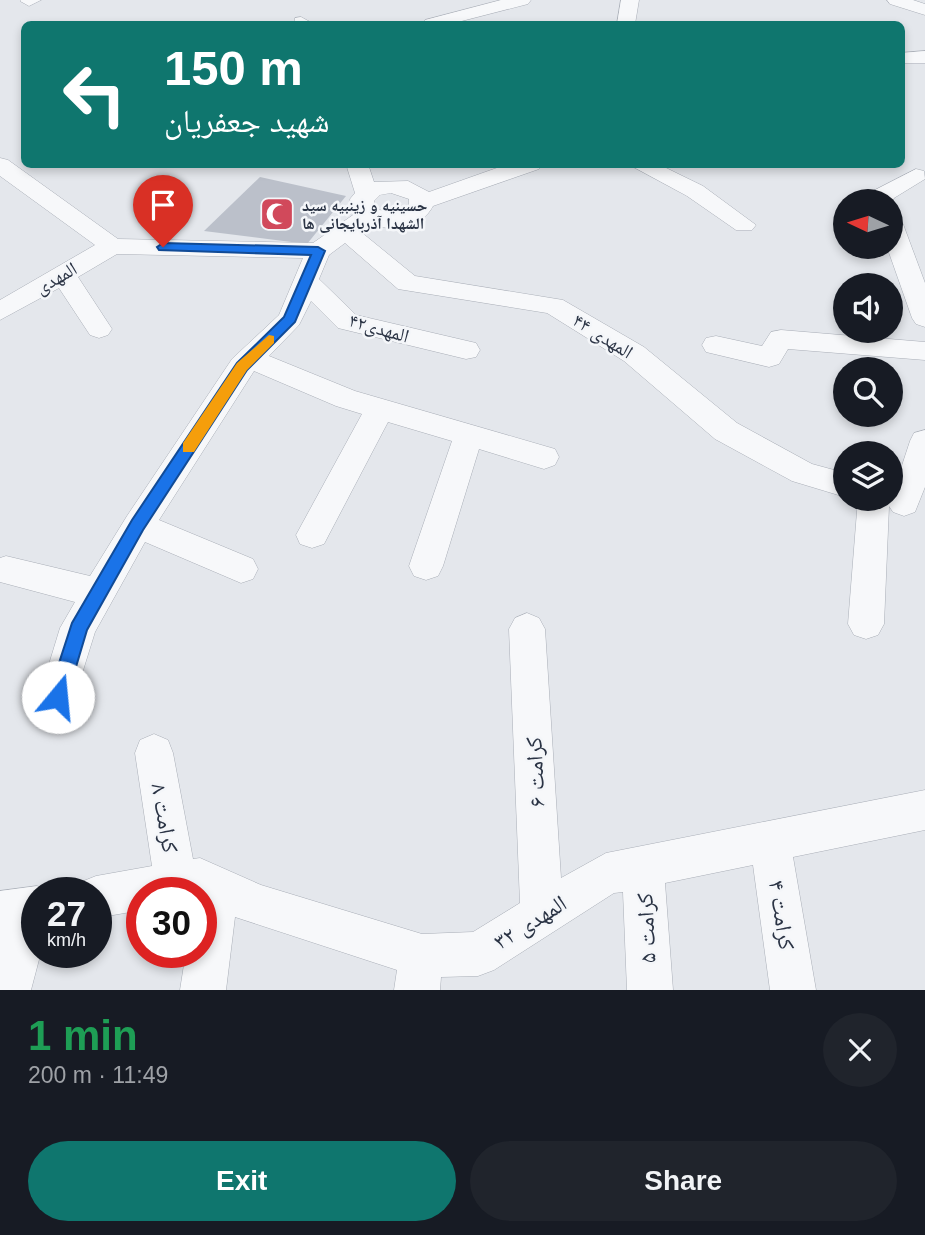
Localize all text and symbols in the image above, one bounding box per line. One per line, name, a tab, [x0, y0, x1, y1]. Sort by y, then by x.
text: 150 m	[164, 41, 303, 95]
icon: left	[49, 49, 140, 140]
text: شهید جعفریان	[164, 103, 330, 139]
pin	[133, 175, 193, 247]
icon: arrive	[144, 186, 182, 224]
north arrow	[833, 189, 903, 259]
map controls	[833, 189, 903, 511]
mosque icon: حسینیه و زینبیه سید الشهدا آذربایجانی ها	[258, 195, 296, 233]
place label: حسینیه و زینبیه سید الشهدا آذربایجانی ها	[302, 197, 427, 233]
street label: المهدی	[32, 258, 81, 299]
button: sound	[833, 273, 903, 343]
street label: المهدی۴۲	[346, 309, 411, 348]
street label: المهدی ۴۴	[569, 309, 637, 363]
button: search	[833, 357, 903, 427]
button: layers	[833, 441, 903, 511]
position arrow	[21, 660, 95, 734]
street label: کرامت ۶	[520, 736, 550, 808]
street label: کرامت ۸	[146, 781, 184, 855]
speed limit sign: 30	[126, 877, 217, 968]
street label: کرامت ۴	[764, 878, 800, 952]
street label: المهدی ۳۲	[489, 890, 572, 955]
street label: کرامت ۵	[631, 892, 661, 964]
text: 27	[47, 894, 86, 933]
text: km/h	[47, 930, 86, 950]
text: 1 min	[28, 1012, 138, 1059]
button: close	[823, 1013, 897, 1087]
text: 200 m · 11:49	[28, 1062, 168, 1088]
button: Exit	[28, 1141, 456, 1221]
button: Share	[470, 1141, 897, 1221]

